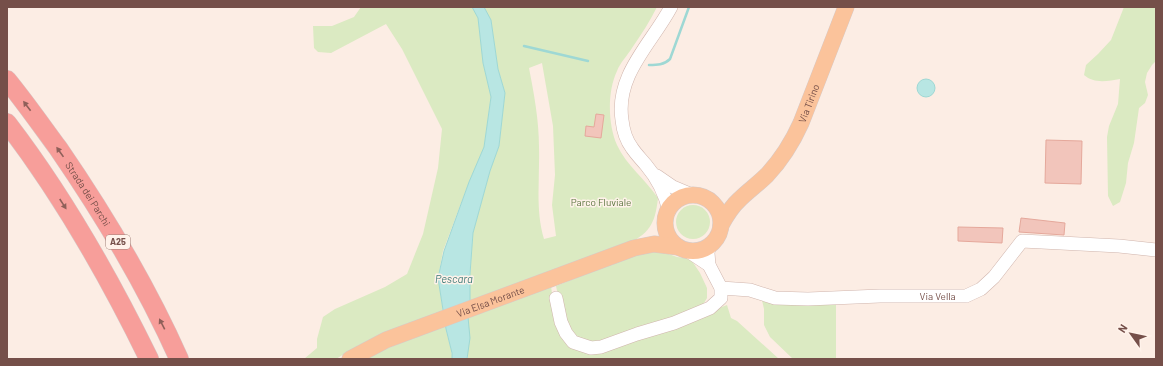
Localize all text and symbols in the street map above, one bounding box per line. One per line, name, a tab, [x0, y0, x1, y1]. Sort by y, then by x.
street label: Via Tirino	[796, 82, 822, 124]
one-way arrow	[23, 101, 31, 111]
one-way arrow	[56, 147, 64, 157]
street label: Strada dei Parchi	[63, 160, 113, 228]
park label: Parco Fluviale	[571, 196, 631, 208]
one-way arrow	[59, 199, 67, 209]
road number: A25	[106, 235, 130, 249]
water label: Pescara	[435, 272, 473, 285]
street label: Via Elsa Morante	[455, 283, 526, 319]
street label: Via Vella	[920, 290, 956, 302]
north arrow	[1111, 314, 1151, 354]
one-way arrow	[159, 318, 165, 329]
text: N	[1115, 322, 1130, 335]

